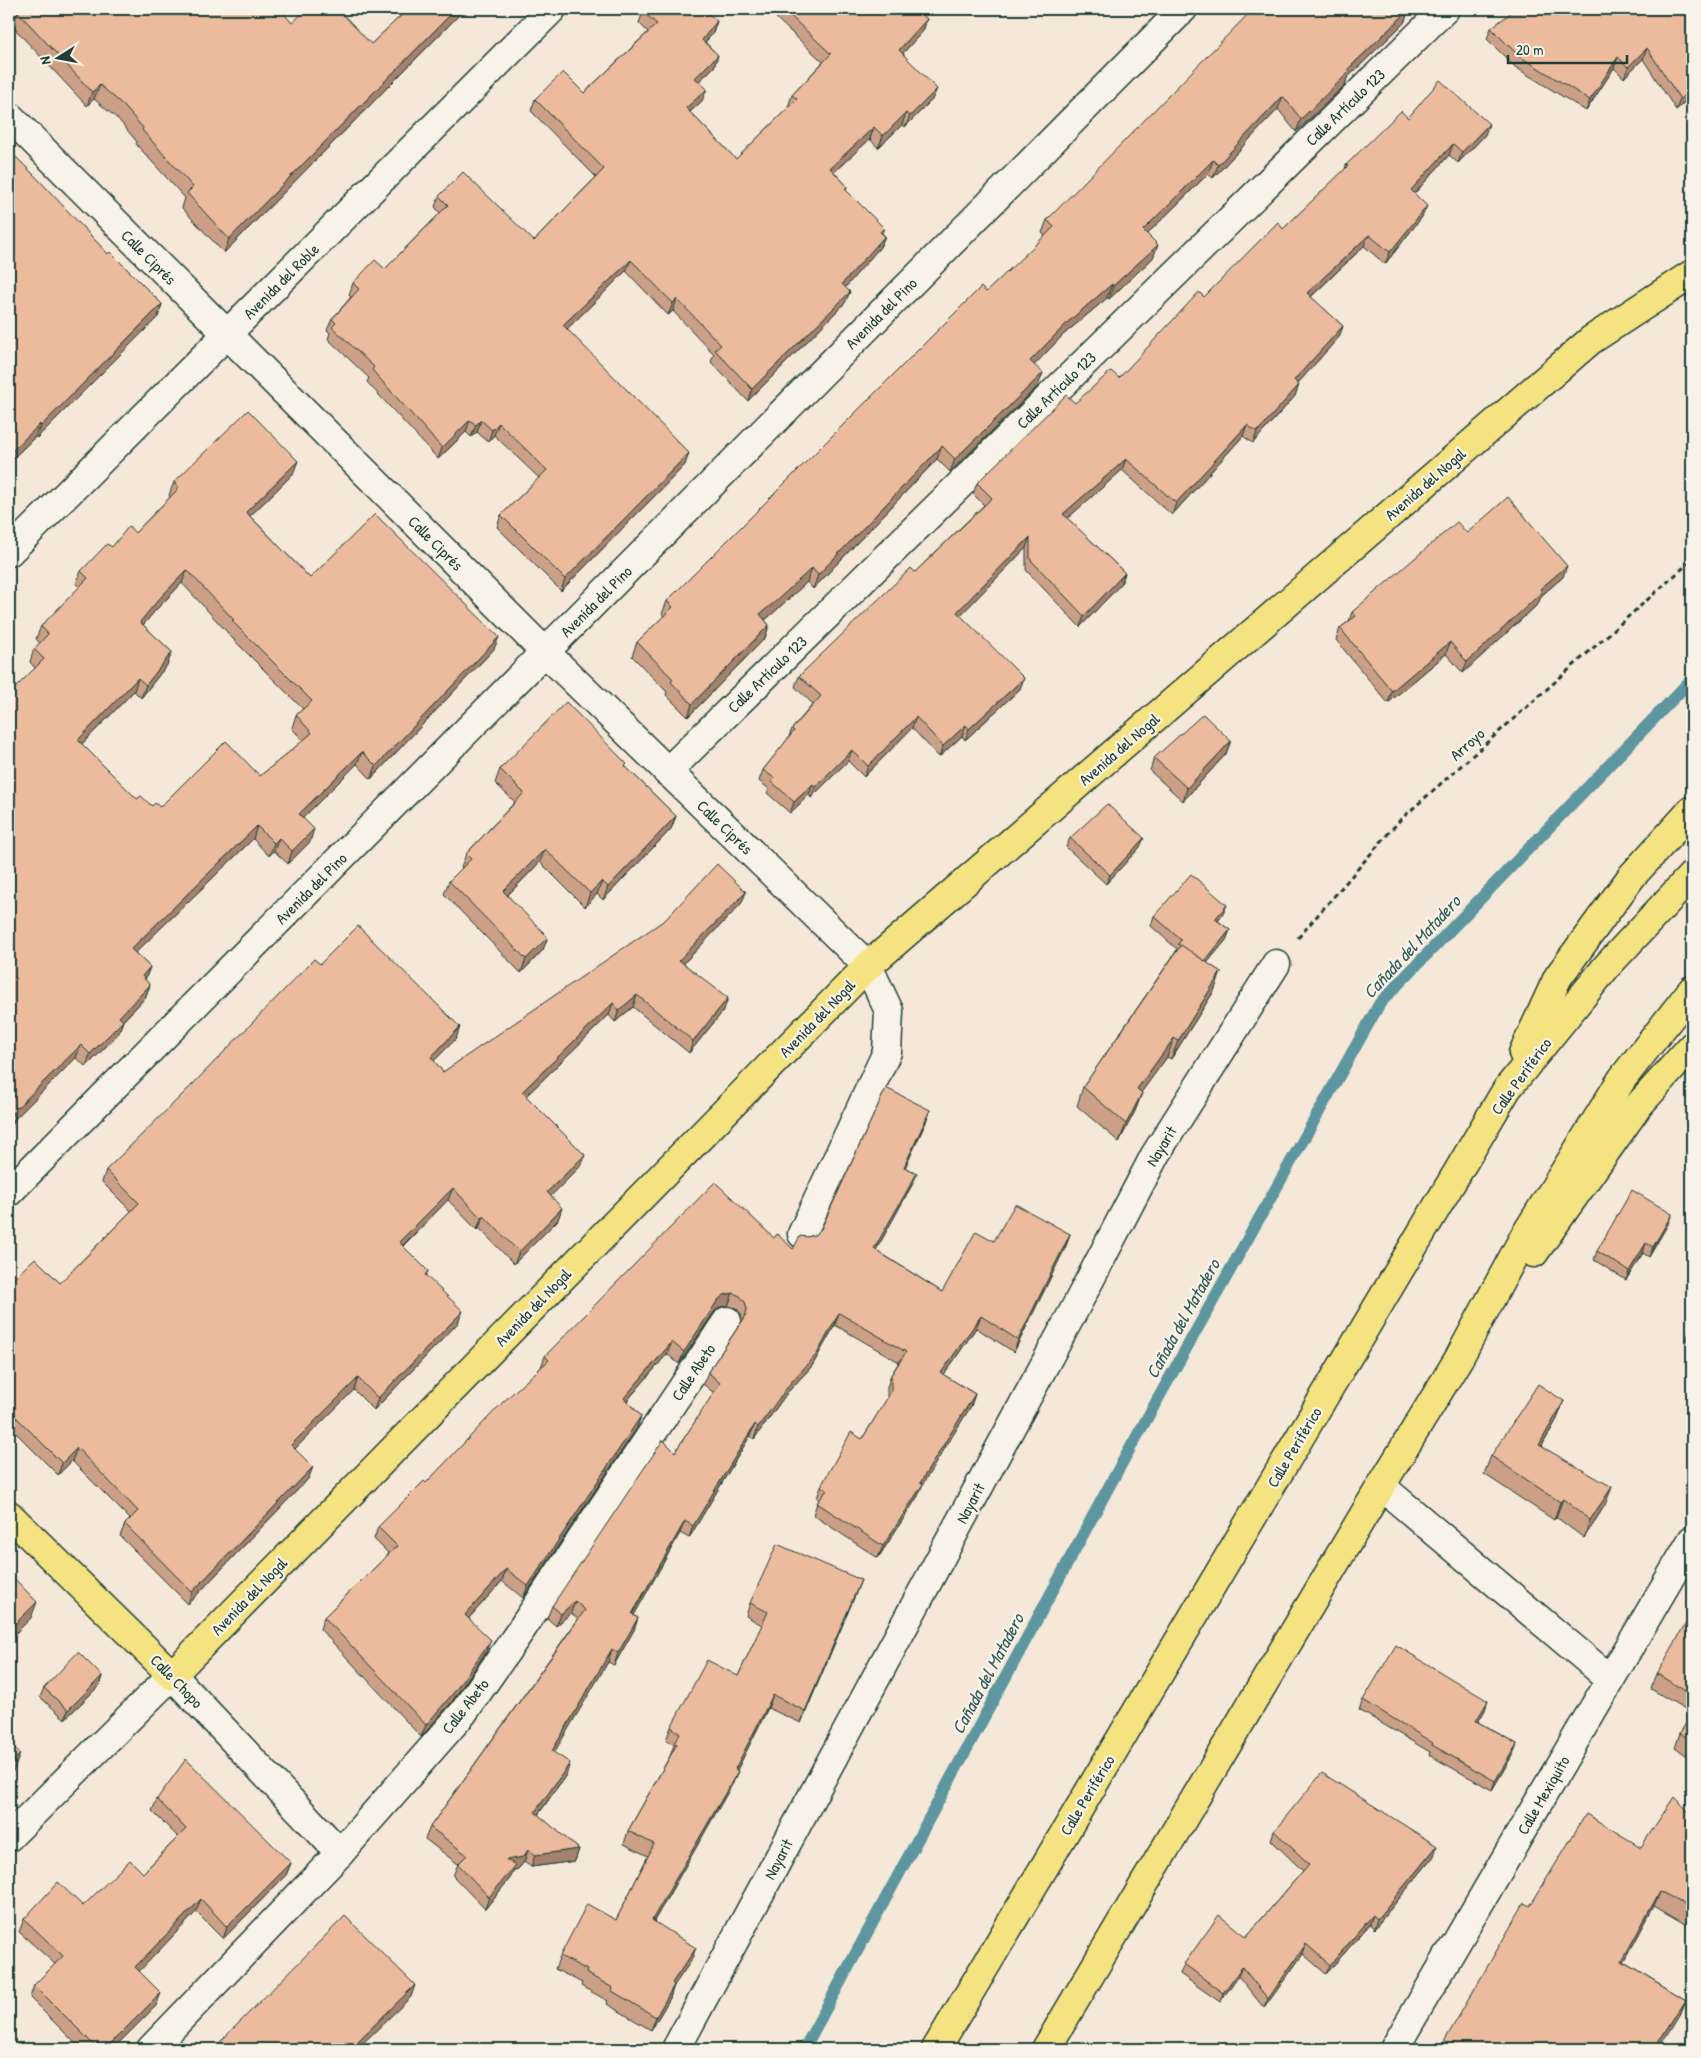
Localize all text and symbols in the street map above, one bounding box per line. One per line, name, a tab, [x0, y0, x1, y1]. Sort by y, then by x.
north arrow	[32, 32, 82, 82]
scale bar	[1508, 32, 1627, 64]
text: 20 m	[1516, 39, 1543, 60]
text: N	[35, 55, 55, 66]
street label: Calle Artículo 123	[1300, 63, 1390, 151]
street label: Calle Ciprés	[117, 225, 181, 289]
street label: Avenida del Roble	[238, 238, 324, 324]
street label: Avenida del Pino	[840, 272, 922, 354]
street label: Calle Artículo 123	[1011, 346, 1101, 434]
street label: Avenida del Nogal	[1380, 442, 1471, 525]
street label: Calle Ciprés	[404, 511, 468, 575]
street label: Avenida del Pino	[555, 560, 637, 642]
street label: Calle Artículo 123	[722, 630, 812, 718]
street label: Avenida del Nogal	[1074, 707, 1165, 790]
street label: Arroyo	[1445, 722, 1490, 765]
street label: Calle Ciprés	[692, 795, 758, 859]
street label: Avenida del Pino	[270, 847, 352, 929]
water label: Cañada del Matadero	[1357, 888, 1467, 1004]
street label: Avenida del Nogal	[774, 974, 860, 1062]
street label: Calle Periférico	[1486, 1033, 1557, 1119]
street label: Nayarit	[1140, 1121, 1182, 1170]
water label: Cañada del Matadero	[1139, 1253, 1227, 1383]
street label: Avenida del Nogal	[490, 1263, 576, 1351]
street label: Calle Abeto	[666, 1339, 721, 1405]
street label: Calle Periférico	[1261, 1402, 1327, 1491]
street label: Nayarit	[950, 1478, 990, 1527]
street label: Avenida del Nogal	[206, 1552, 292, 1640]
water label: Cañada del Matadero	[945, 1608, 1031, 1738]
street label: Calle Chopo	[146, 1649, 209, 1713]
street label: Calle Abeto	[436, 1673, 494, 1738]
street label: Calle Periférico	[1054, 1750, 1120, 1839]
street label: Calle Mexiquito	[1511, 1751, 1575, 1839]
street label: Nayarit	[758, 1834, 798, 1883]

